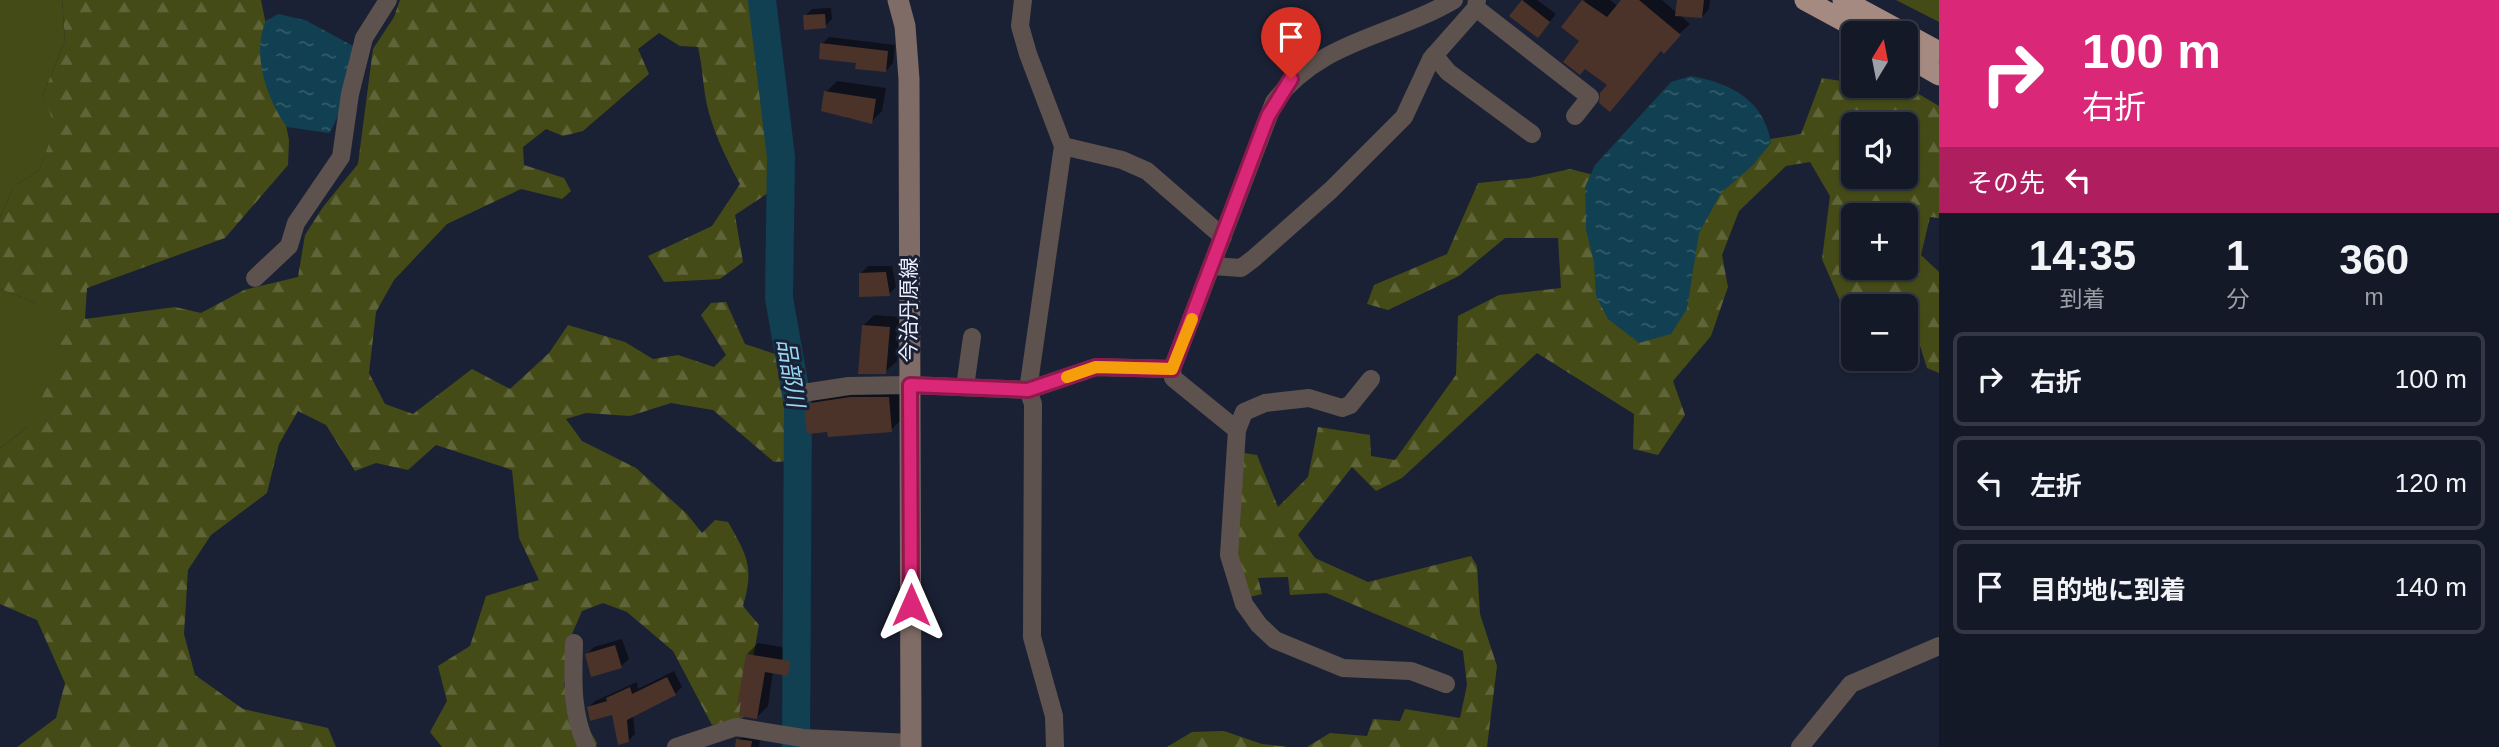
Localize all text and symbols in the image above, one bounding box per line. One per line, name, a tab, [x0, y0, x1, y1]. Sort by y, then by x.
pin	[1261, 7, 1321, 79]
icon: arrive	[1272, 18, 1310, 56]
north arrow	[1841, 21, 1918, 98]
map controls	[1841, 21, 1918, 371]
text: 100 m	[2082, 24, 2221, 78]
icon: right	[1967, 28, 2058, 119]
text: 右折	[2082, 89, 2146, 125]
button: sound	[1841, 112, 1918, 189]
icon: left	[2059, 161, 2097, 199]
text: その先	[1967, 168, 2045, 198]
button: +	[1841, 203, 1918, 280]
text: 14:35	[2029, 232, 2136, 279]
text: 1	[2226, 232, 2249, 279]
text: 360	[2339, 236, 2409, 283]
street label: 今治丹原線	[897, 258, 920, 363]
text: m	[2365, 284, 2384, 310]
text: 到着	[2059, 286, 2105, 312]
text: 分	[2226, 286, 2249, 312]
button: −	[1841, 294, 1918, 371]
water label: 品部川	[773, 337, 810, 412]
icon: right	[1971, 360, 2009, 398]
text: 100 m	[2395, 364, 2467, 394]
text: 右折	[2030, 367, 2082, 397]
icon: left	[1971, 464, 2009, 502]
text: 120 m	[2395, 468, 2467, 498]
text: 左折	[2030, 471, 2082, 501]
position arrow	[874, 568, 948, 642]
icon: arrive	[1971, 568, 2009, 606]
text: 140 m	[2395, 572, 2467, 602]
text: 目的地に到着	[2030, 575, 2186, 605]

